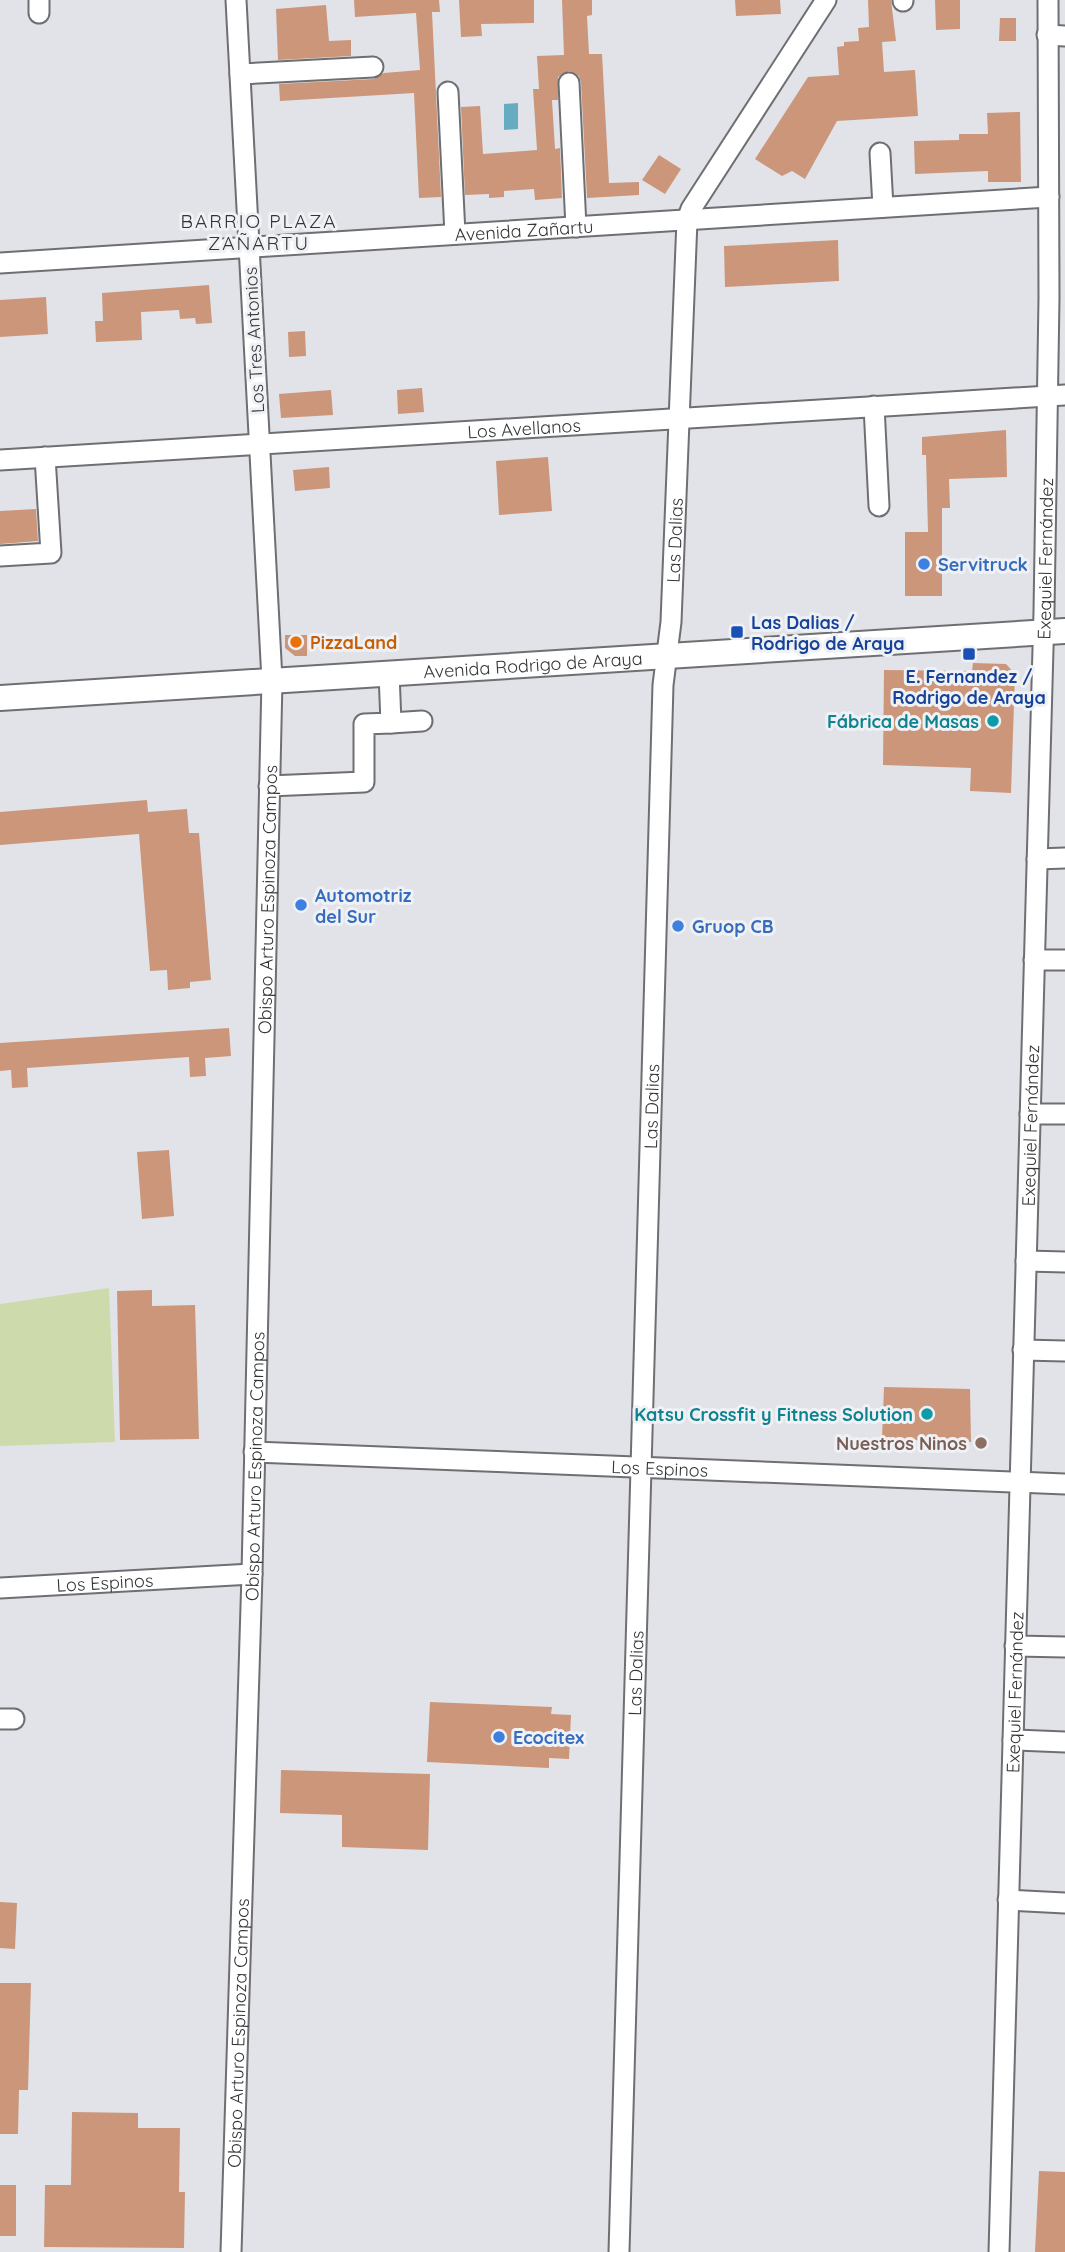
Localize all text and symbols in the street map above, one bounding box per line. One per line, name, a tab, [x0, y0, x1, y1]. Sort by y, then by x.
district label: BARRIO PLAZA ZAÑARTU	[181, 209, 337, 255]
street label: Avenida Zañartu	[454, 214, 594, 246]
street label: Los Tres Antonios	[239, 266, 269, 414]
street label: Los Avellanos	[467, 413, 581, 443]
street label: Exequiel Fernández	[1032, 478, 1058, 640]
street label: Las Dalias	[661, 497, 687, 583]
place label: Servitruck	[938, 553, 1028, 576]
marker: Servitruck	[916, 556, 932, 572]
place label: Las Dalias / Rodrigo de Araya	[751, 611, 905, 655]
marker: Las Dalias / Rodrigo de Araya	[729, 624, 745, 640]
place label: PizzaLand	[310, 631, 397, 654]
marker: PizzaLand	[288, 634, 304, 650]
street label: Avenida Rodrigo de Araya	[423, 646, 643, 683]
marker: E. Fernandez / Rodrigo de Araya	[961, 646, 977, 662]
place label: E. Fernandez / Rodrigo de Araya	[892, 665, 1046, 709]
place label: Fábrica de Masas	[827, 710, 979, 733]
marker: Fábrica de Masas	[985, 713, 1001, 729]
street label: Obispo Arturo Espinoza Campos	[253, 765, 282, 1034]
place label: Automotriz del Sur	[315, 884, 412, 928]
marker: Automotriz del Sur	[293, 897, 309, 913]
place label: Gruop CB	[692, 915, 774, 938]
marker: Gruop CB	[670, 918, 686, 934]
street label: Exequiel Fernández	[1016, 1044, 1044, 1207]
street label: Las Dalias	[638, 1064, 664, 1149]
street label: Obispo Arturo Espinoza Campos	[240, 1331, 269, 1601]
place label: Katsu Crossfit y Fitness Solution	[634, 1403, 913, 1426]
marker: Katsu Crossfit y Fitness Solution	[919, 1406, 935, 1422]
place label: Nuestros Ninos	[836, 1432, 967, 1455]
marker: Nuestros Ninos	[973, 1435, 989, 1451]
street label: Los Espinos	[611, 1455, 709, 1481]
street label: Los Espinos	[56, 1568, 154, 1596]
street label: Exequiel Fernández	[1001, 1611, 1028, 1773]
street label: Las Dalias	[623, 1630, 648, 1716]
place label: Ecocitex	[513, 1726, 584, 1749]
marker: Ecocitex	[491, 1729, 507, 1745]
street label: Obispo Arturo Espinoza Campos	[222, 1898, 253, 2168]

